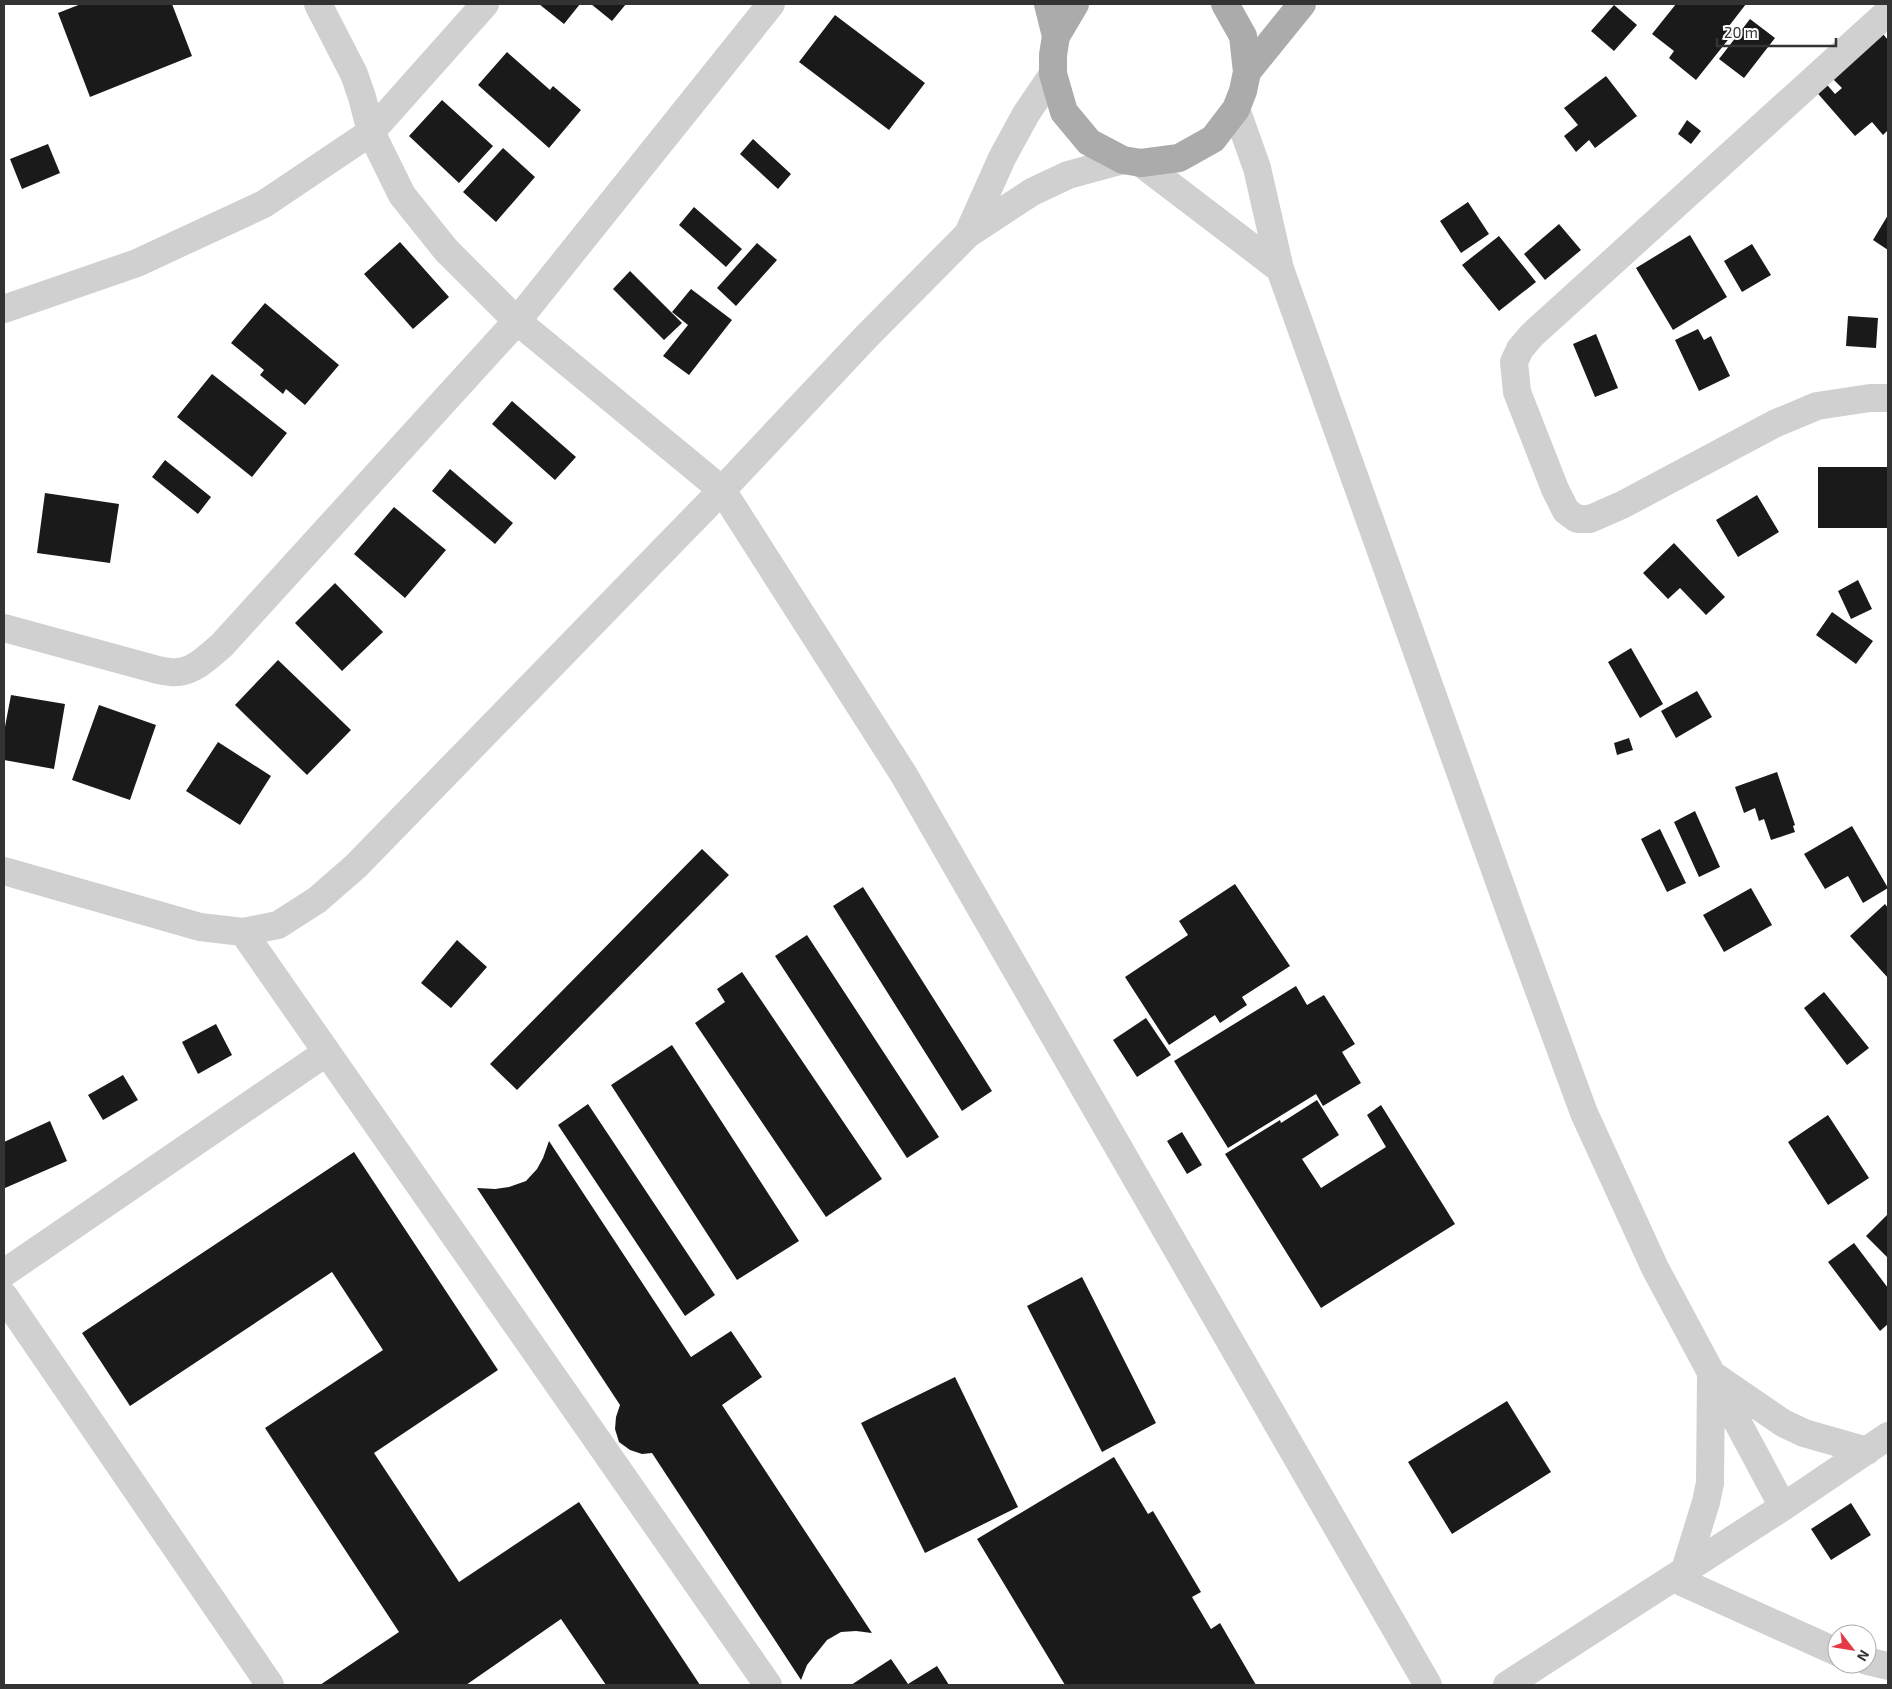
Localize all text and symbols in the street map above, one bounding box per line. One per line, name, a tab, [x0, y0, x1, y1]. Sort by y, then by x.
scale bar	[1717, 15, 1836, 47]
text: 20 m	[1724, 23, 1758, 41]
north arrow	[1827, 1624, 1877, 1674]
text: N	[1854, 1647, 1873, 1665]

